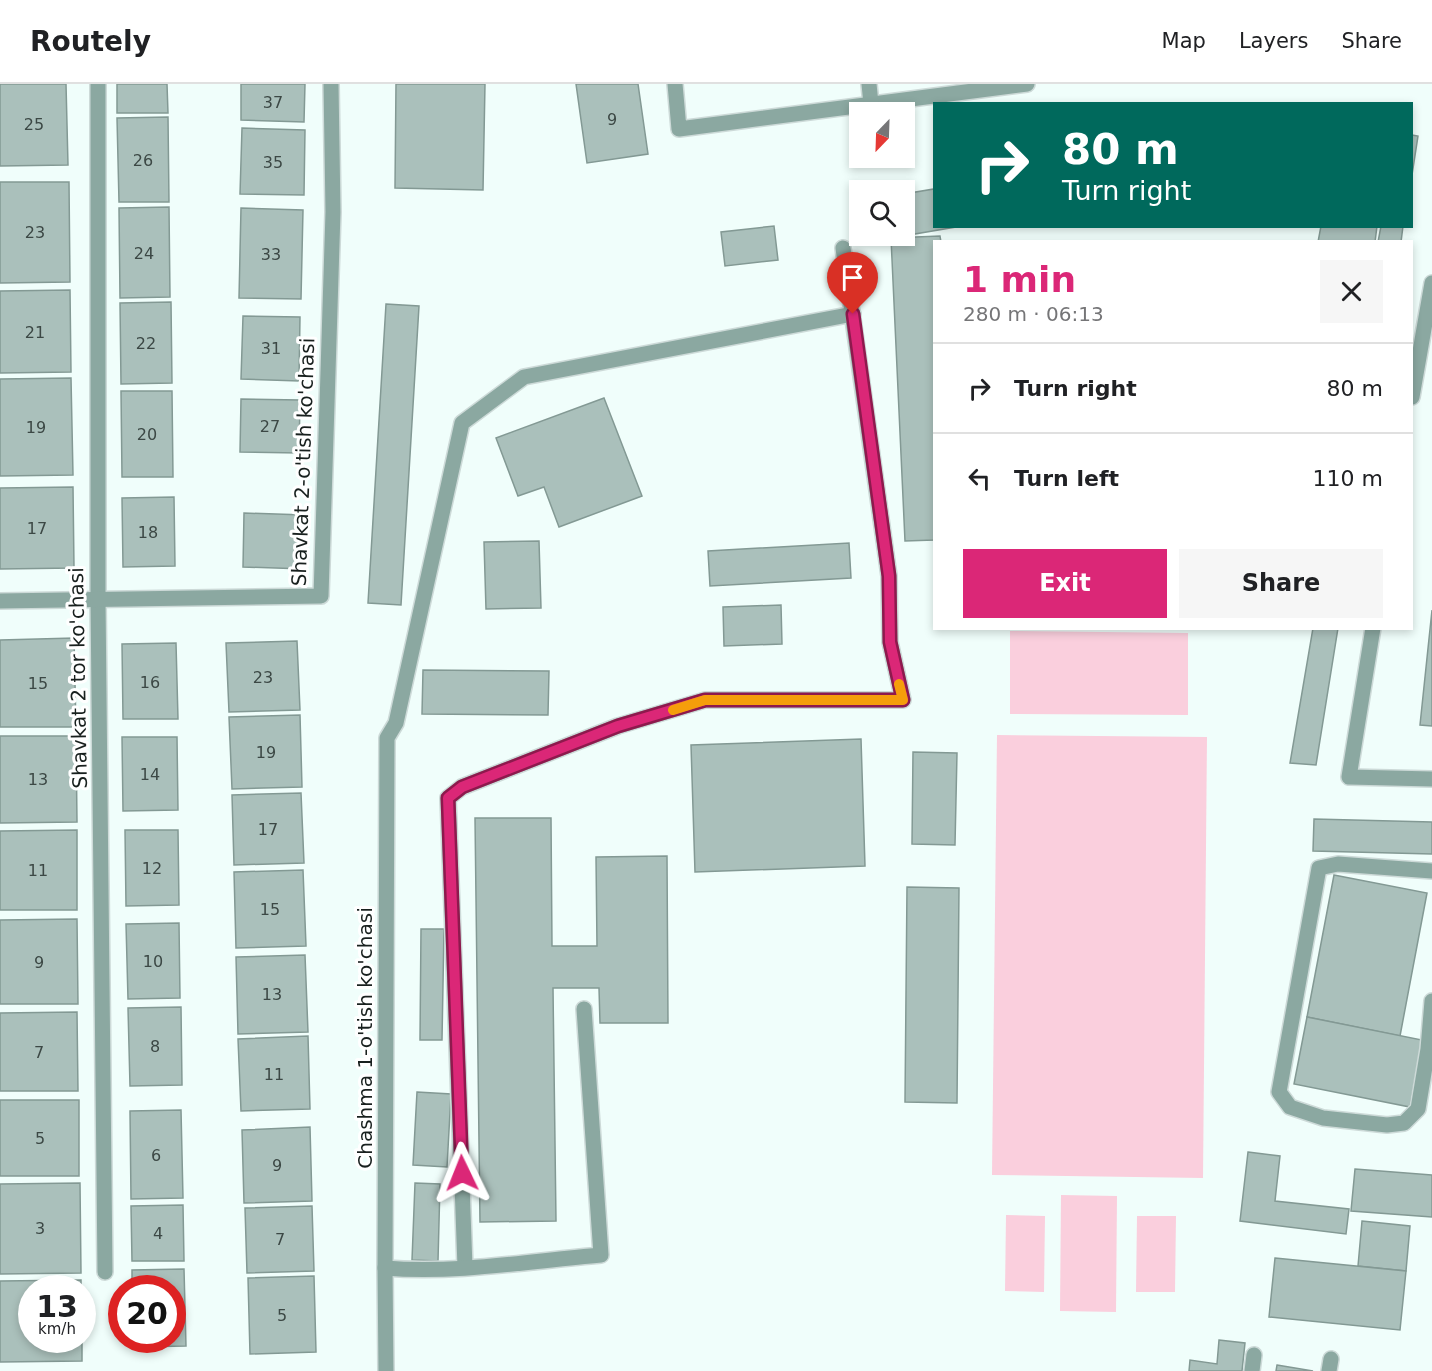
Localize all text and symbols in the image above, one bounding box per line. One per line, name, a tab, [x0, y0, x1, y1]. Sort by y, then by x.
text: Routely	[30, 25, 151, 58]
text: Map	[1162, 29, 1206, 53]
text: Layers	[1239, 29, 1308, 53]
text: Share	[1341, 29, 1402, 53]
house number: 37	[263, 93, 283, 112]
north arrow	[849, 102, 915, 168]
map controls	[849, 102, 915, 246]
house number: 9	[607, 110, 617, 129]
house number: 25	[24, 115, 44, 134]
text: 80 m	[1062, 125, 1179, 174]
icon: right	[963, 126, 1041, 204]
house number: 26	[133, 151, 153, 170]
house number: 35	[263, 153, 283, 172]
text: Turn right	[1062, 175, 1191, 206]
button: search	[849, 180, 915, 246]
house number: 23	[25, 223, 45, 242]
house number: 24	[134, 244, 154, 263]
house number: 33	[261, 245, 281, 264]
pin	[827, 252, 878, 314]
text: 1 min	[963, 259, 1076, 300]
button: close	[1320, 260, 1383, 323]
icon: arrive	[836, 261, 869, 294]
text: 280 m · 06:13	[963, 302, 1104, 326]
house number: 21	[25, 323, 45, 342]
house number: 22	[136, 334, 156, 353]
street label: Shavkat 2-o'tish ko'chasi	[287, 337, 319, 587]
house number: 31	[261, 339, 281, 358]
icon: right	[963, 372, 996, 405]
text: Turn right	[1014, 376, 1137, 401]
text: 80 m	[1327, 376, 1383, 401]
house number: 27	[260, 417, 280, 436]
house number: 19	[26, 418, 46, 437]
house number: 20	[137, 425, 157, 444]
icon: left	[963, 462, 996, 495]
text: Turn left	[1014, 466, 1119, 491]
text: 110 m	[1313, 466, 1383, 491]
house number: 17	[27, 519, 47, 538]
house number: 18	[138, 523, 158, 542]
button: Exit	[963, 549, 1167, 618]
button: Share	[1179, 549, 1383, 618]
street label: Shavkat 2 tor ko'chasi	[64, 567, 92, 789]
house number: 23	[253, 668, 273, 687]
house number: 16	[140, 673, 160, 692]
house number: 15	[28, 674, 48, 693]
house number: 19	[256, 743, 276, 762]
house number: 14	[140, 765, 160, 784]
house number: 13	[28, 770, 48, 789]
house number: 17	[258, 820, 278, 839]
house number: 12	[142, 859, 162, 878]
house number: 11	[28, 861, 48, 880]
house number: 15	[260, 900, 280, 919]
street label: Chashma 1-o'tish ko'chasi	[353, 907, 377, 1169]
house number: 10	[143, 952, 163, 971]
house number: 9	[34, 953, 44, 972]
house number: 13	[262, 985, 282, 1004]
house number: 8	[150, 1037, 160, 1056]
house number: 7	[34, 1043, 44, 1062]
house number: 11	[264, 1065, 284, 1084]
house number: 5	[35, 1129, 45, 1148]
position arrow	[430, 1141, 494, 1205]
house number: 6	[151, 1146, 161, 1165]
house number: 9	[272, 1156, 282, 1175]
house number: 3	[35, 1219, 45, 1238]
house number: 4	[153, 1224, 163, 1243]
house number: 7	[275, 1230, 285, 1249]
speed limit sign: 20	[108, 1275, 186, 1353]
text: 13	[36, 1289, 78, 1324]
house number: 5	[277, 1306, 287, 1325]
text: km/h	[38, 1320, 76, 1338]

